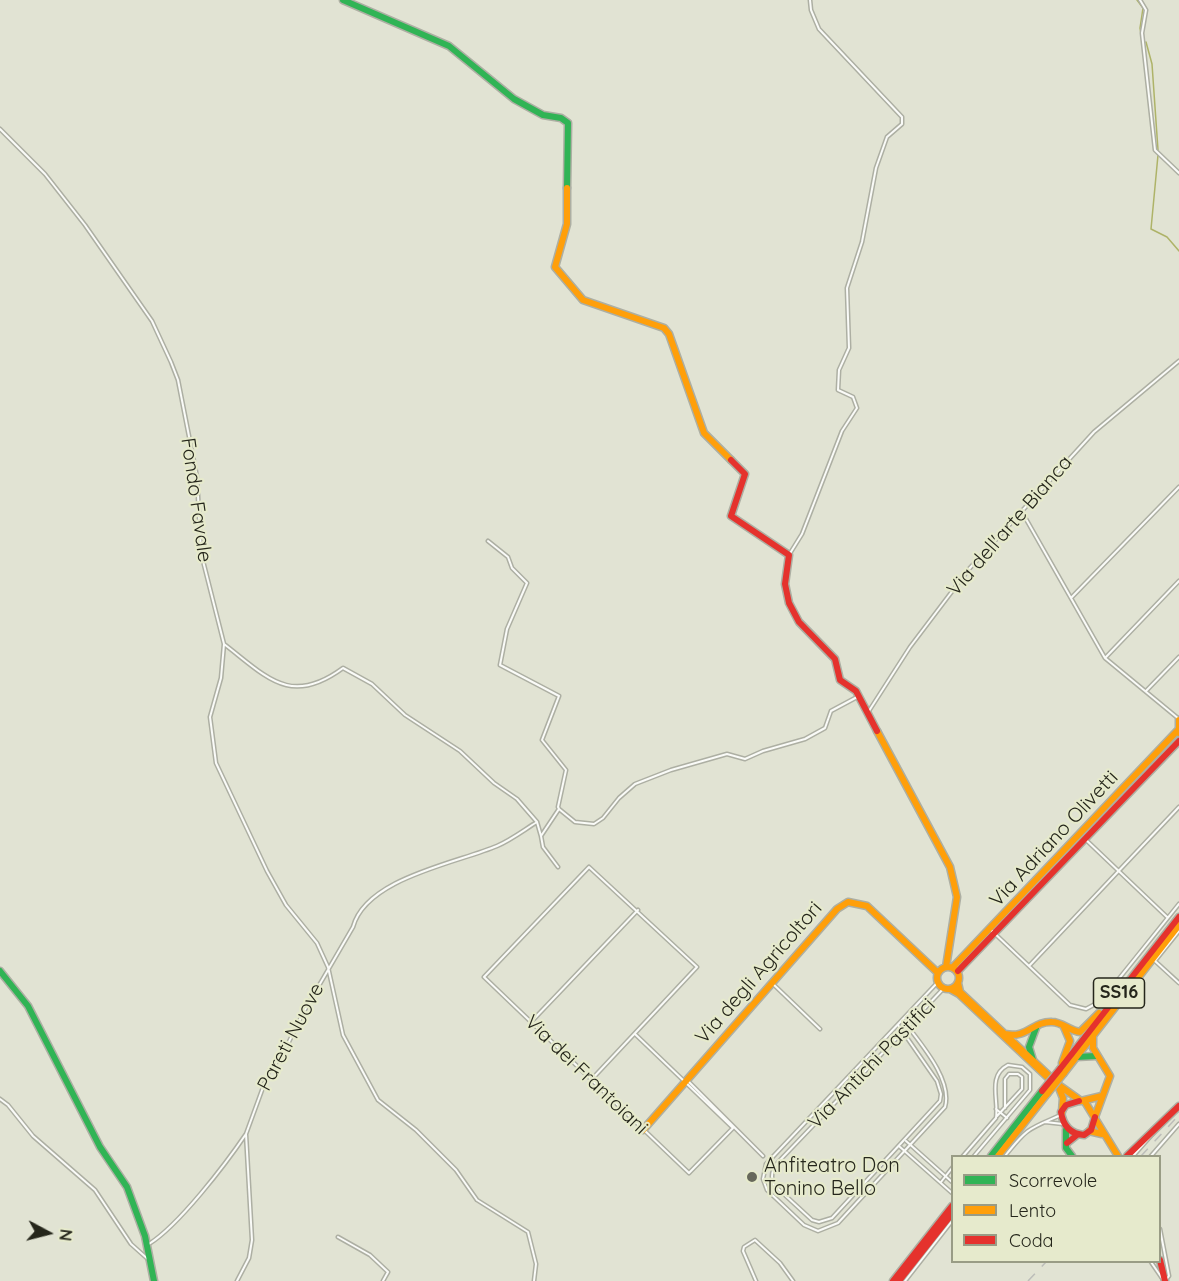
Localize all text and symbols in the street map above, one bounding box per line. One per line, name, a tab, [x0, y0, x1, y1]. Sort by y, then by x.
street label: Fondo Favale	[175, 436, 217, 564]
street label: Via dell'arte Bianca	[942, 451, 1078, 601]
street label: Via Adriano Olivetti	[985, 766, 1123, 912]
street label: Via degli Agricoltori	[691, 897, 827, 1049]
road number: SS16	[1094, 978, 1144, 1008]
street label: Pareti Nuove	[253, 979, 329, 1095]
street label: Via Antichi Pastifici	[803, 994, 941, 1134]
street label: Via dei Frantoiani	[520, 1010, 652, 1140]
place label: Anfiteatro Don Tonino Bello	[764, 1154, 900, 1201]
legend	[951, 1155, 1161, 1263]
text: Scorrevole	[1009, 1169, 1097, 1192]
marker: Anfiteatro Don Tonino Bello	[745, 1170, 759, 1184]
text: Lento	[1009, 1199, 1056, 1222]
north arrow	[18, 1203, 78, 1263]
text: N	[55, 1228, 77, 1242]
text: Coda	[1009, 1229, 1053, 1252]

